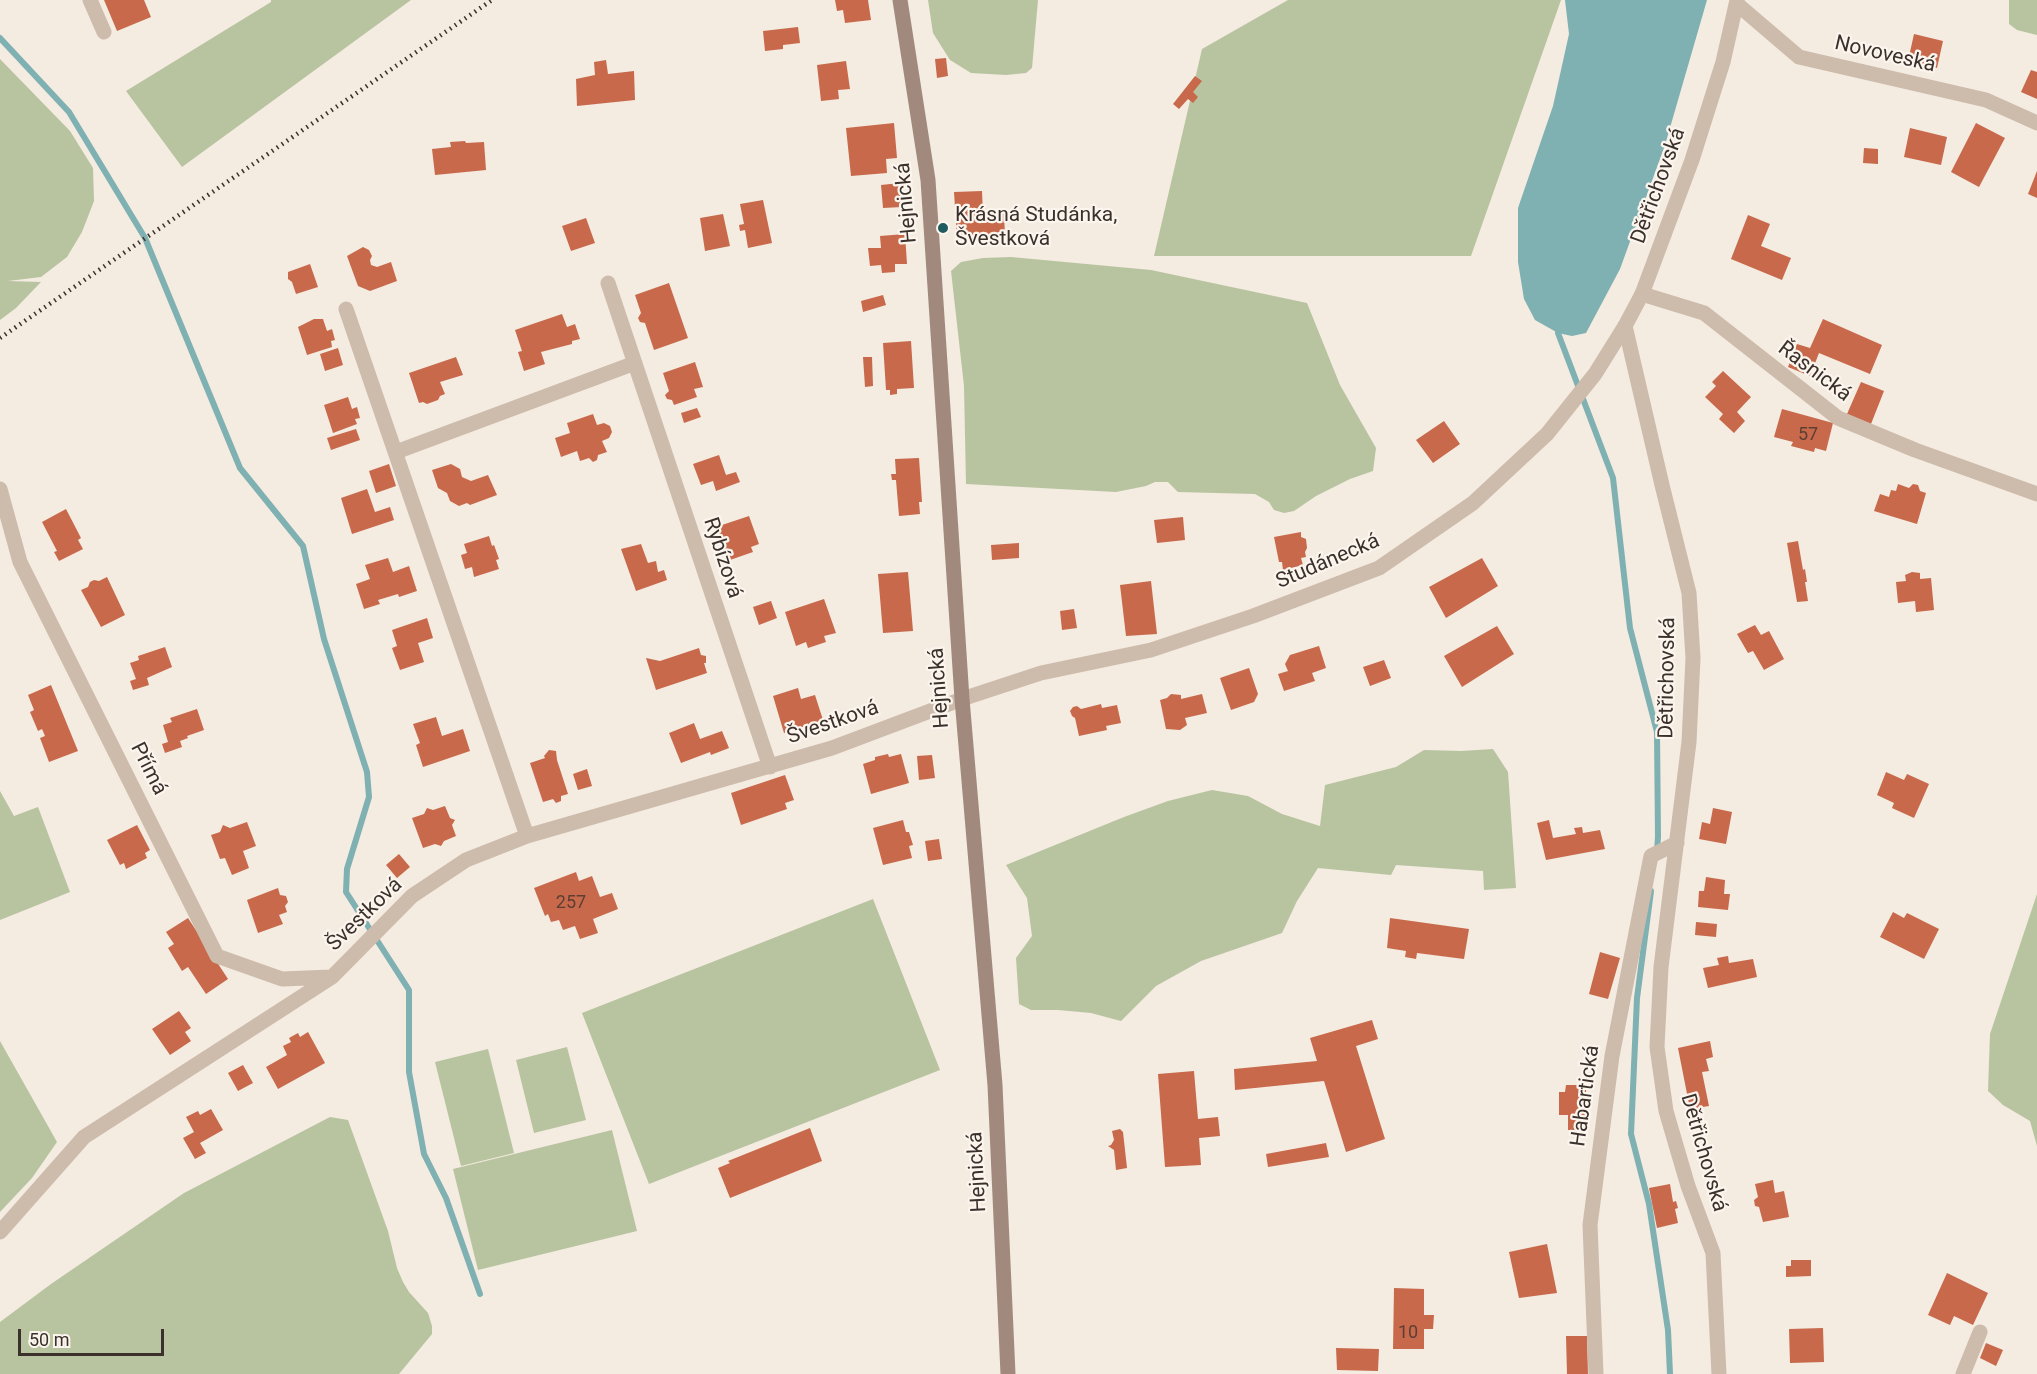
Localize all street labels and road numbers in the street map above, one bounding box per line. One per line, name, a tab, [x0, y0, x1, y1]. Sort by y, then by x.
street label: Novoveská	[1832, 31, 1938, 79]
street label: Dětřichovská	[1626, 125, 1692, 247]
street label: Hejnická	[891, 162, 923, 244]
street label: Řasnická	[1772, 336, 1856, 408]
street label: Rybízová	[697, 514, 747, 602]
street label: Studánecká	[1272, 529, 1384, 595]
street label: Dětřichovská	[1654, 617, 1682, 739]
street label: Hejnická	[925, 647, 955, 729]
street label: Švestková	[784, 696, 882, 750]
street label: Přímá	[124, 739, 172, 799]
street label: Švestková	[322, 873, 408, 957]
street label: Habartická	[1566, 1044, 1606, 1148]
street label: Dětřichovská	[1674, 1091, 1732, 1215]
street label: Hejnická	[963, 1131, 993, 1213]

